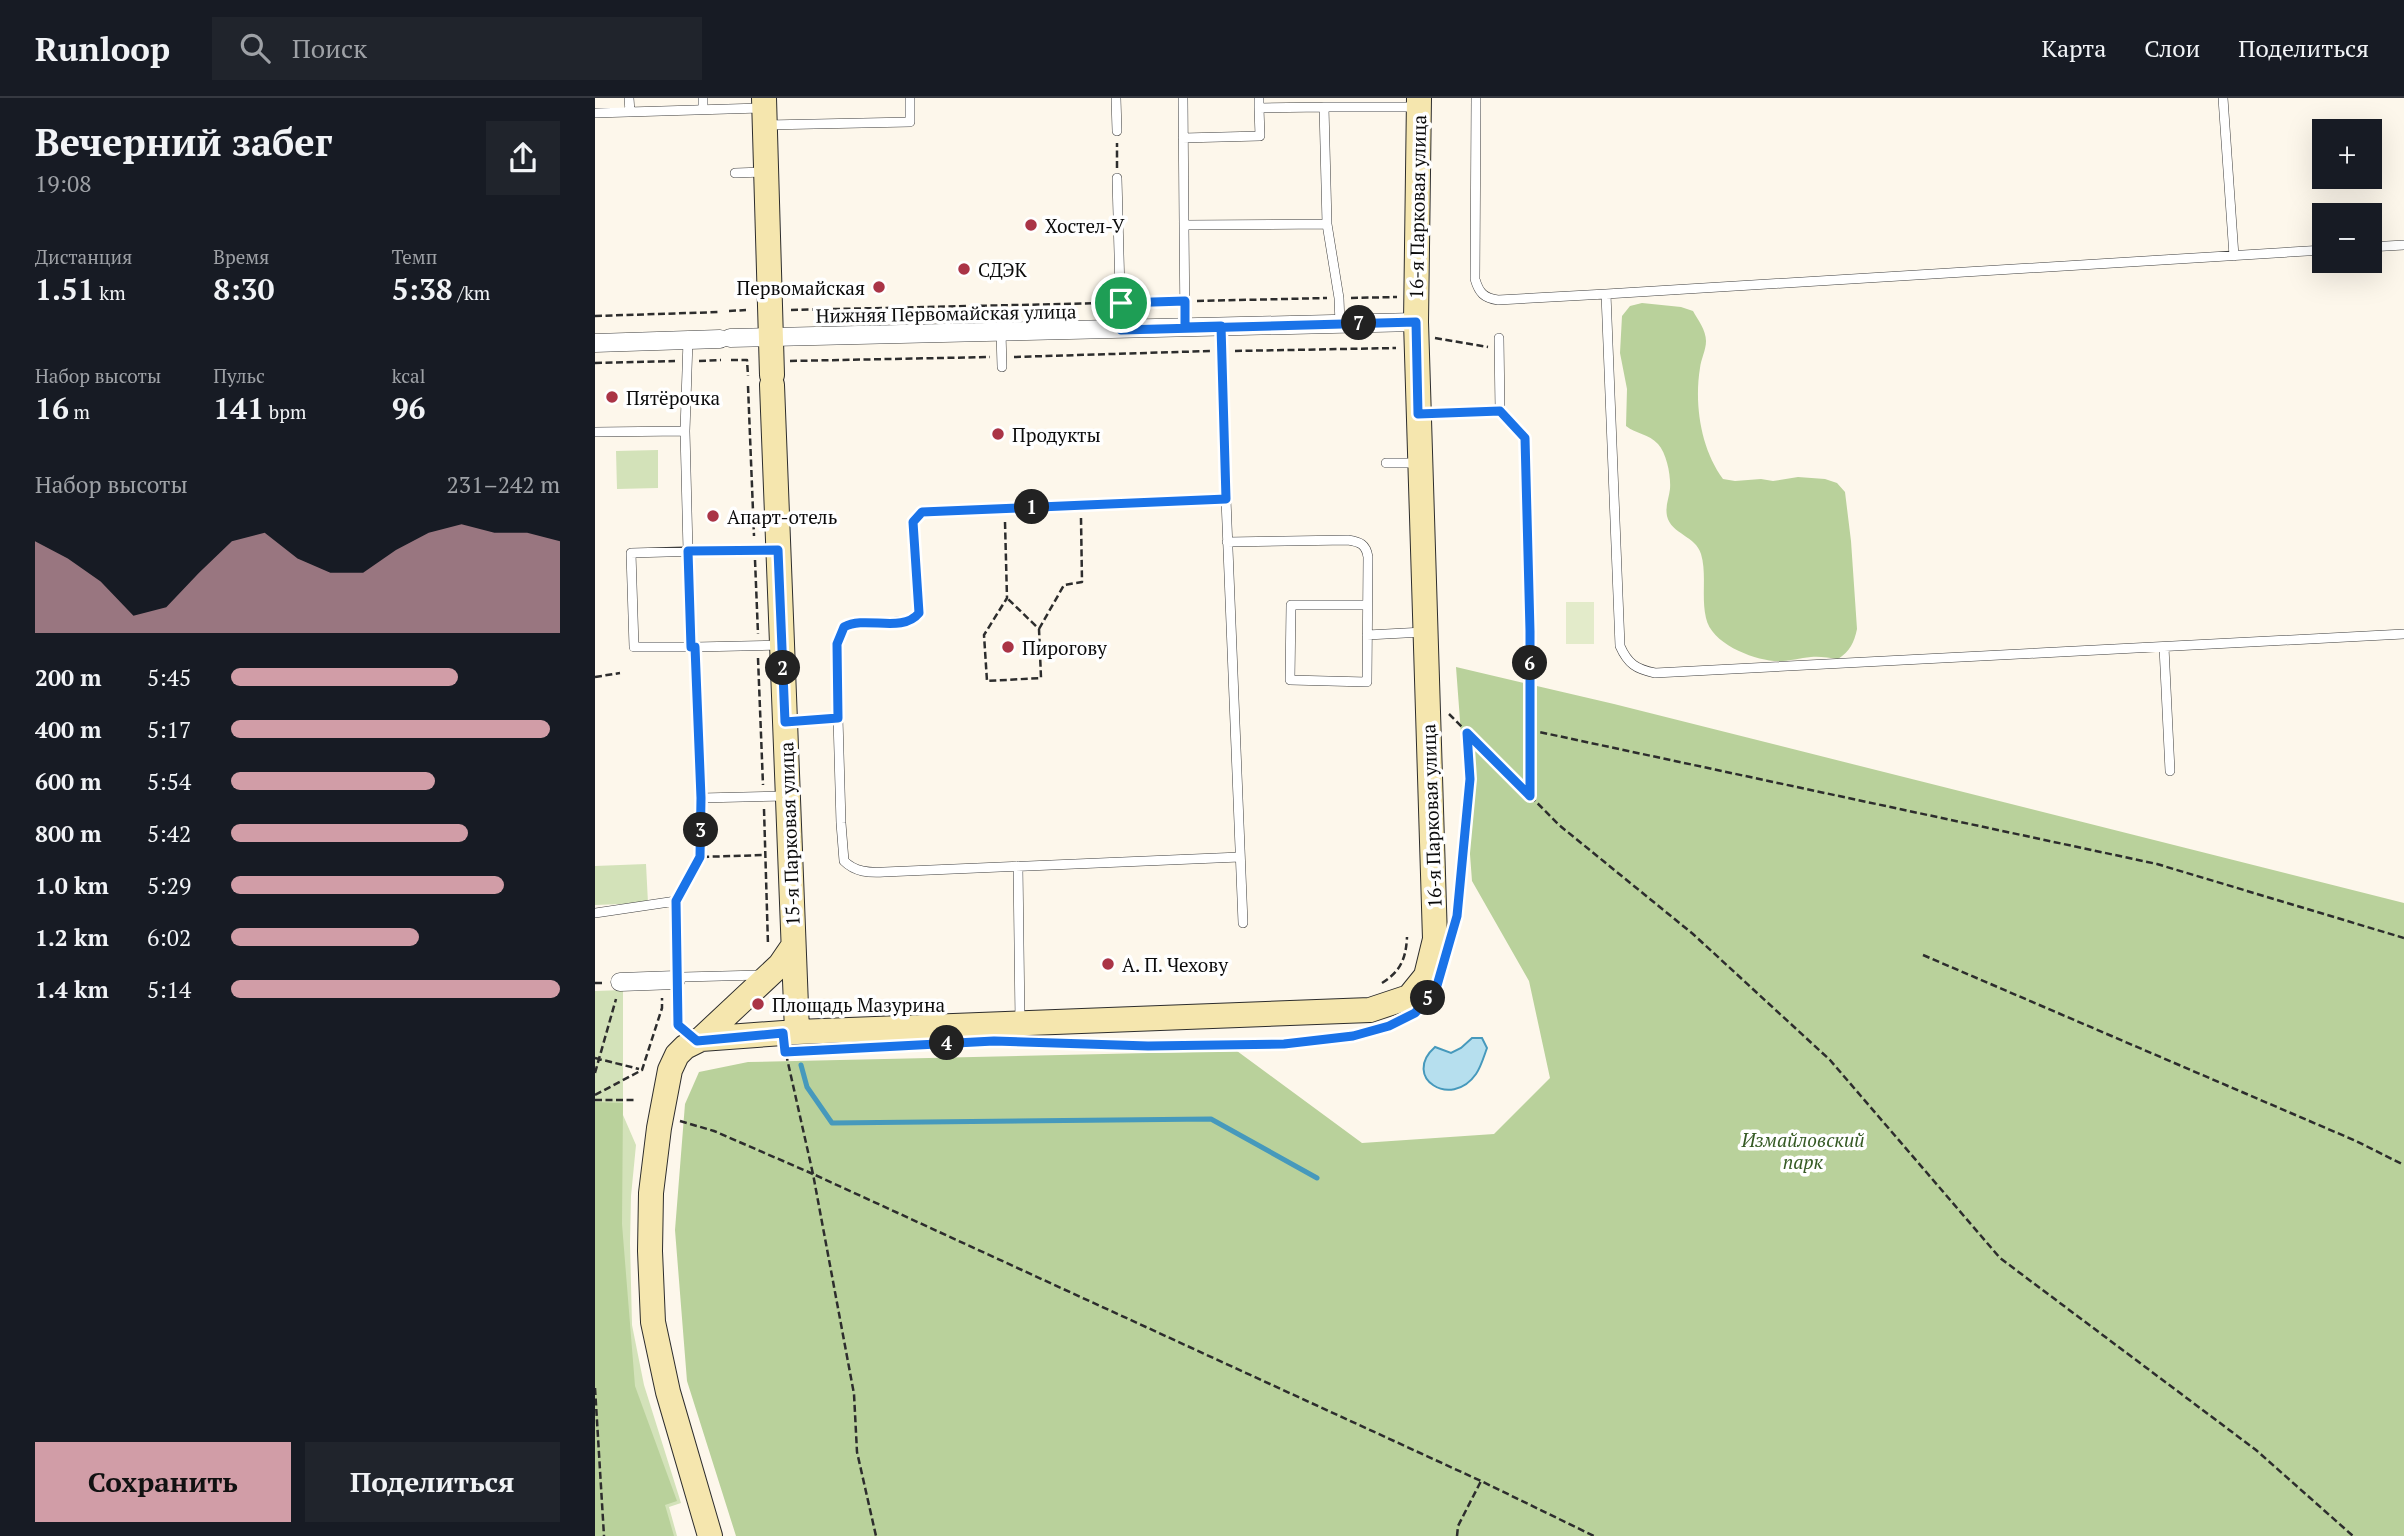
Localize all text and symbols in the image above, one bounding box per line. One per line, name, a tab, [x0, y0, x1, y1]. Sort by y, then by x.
search box	[212, 17, 702, 80]
text: Runloop	[35, 27, 170, 70]
icon: search	[236, 29, 274, 67]
text: Поиск	[292, 31, 367, 65]
text: Карта	[2041, 32, 2106, 64]
text: Слои	[2144, 32, 2200, 64]
text: Поделиться	[2238, 32, 2369, 64]
street label: 16-я Парковая улица	[1403, 114, 1431, 299]
text: Вечерний забег	[35, 117, 332, 167]
map controls	[2312, 119, 2382, 273]
button: +	[2312, 119, 2382, 189]
button: share	[486, 121, 560, 195]
text: 19:08	[35, 168, 92, 199]
button: −	[2312, 203, 2382, 273]
place label: Хостел-У	[1045, 213, 1125, 238]
marker: Хостел-У	[1023, 217, 1039, 233]
text: Дистанция	[35, 244, 132, 269]
text: Время	[213, 244, 269, 269]
text: Темп	[392, 244, 437, 269]
place label: СДЭК	[978, 257, 1028, 282]
marker: СДЭК	[956, 261, 972, 277]
text: 1.51	[35, 269, 95, 309]
text: 8:30	[213, 269, 274, 309]
text: 5:38	[392, 269, 453, 309]
pin	[1091, 273, 1151, 333]
place label: Первомайская	[737, 275, 865, 300]
marker: Первомайская	[871, 279, 887, 295]
text: km	[95, 280, 126, 305]
text: /km	[453, 280, 490, 305]
icon: arrive	[1102, 284, 1140, 322]
street label: Нижняя Первомайская улица	[815, 298, 1077, 328]
pin: 7	[1341, 306, 1377, 341]
text: 7	[1353, 310, 1364, 335]
text: Набор высоты	[35, 363, 161, 388]
text: Пульс	[213, 363, 265, 388]
text: kcal	[392, 363, 425, 388]
place label: Пятёрочка	[626, 385, 720, 410]
text: 16	[35, 388, 69, 428]
text: 141	[213, 388, 264, 428]
text: 96	[392, 388, 426, 428]
marker: Пятёрочка	[604, 389, 620, 405]
text: m	[69, 399, 90, 424]
text: bpm	[264, 399, 306, 424]
place label: Продукты	[1012, 422, 1101, 447]
marker: Продукты	[990, 426, 1006, 442]
text: Набор высоты	[35, 469, 188, 500]
text: 231–242 m	[447, 469, 560, 500]
pin: 1	[1015, 490, 1049, 524]
text: 1	[1026, 494, 1037, 519]
place label: Апарт-отель	[727, 504, 837, 529]
marker: Апарт-отель	[705, 508, 721, 524]
place label: Пирогову	[1022, 635, 1107, 660]
marker: Пирогову	[1000, 639, 1016, 655]
pin: 6	[1513, 646, 1548, 680]
pin: 2	[765, 650, 801, 686]
text: 6	[1524, 650, 1535, 675]
text: 2	[777, 655, 788, 680]
text: 200 m	[35, 662, 101, 693]
text: 5:45	[147, 662, 191, 693]
text: 400 m	[35, 714, 101, 745]
text: 5:17	[147, 714, 191, 745]
street label: 16-я Парковая улица	[1415, 723, 1447, 909]
street label: 15-я Парковая улица	[773, 741, 805, 927]
text: 600 m	[35, 766, 101, 797]
text: 5:54	[147, 766, 191, 797]
pin: 3	[683, 812, 719, 848]
text: 3	[695, 817, 706, 842]
text: 800 m	[35, 818, 101, 849]
text: 5:42	[147, 818, 191, 849]
text: 1.0 km	[35, 870, 109, 901]
text: 5:29	[147, 870, 191, 901]
text: 1.2 km	[35, 922, 109, 953]
text: 6:02	[147, 922, 191, 953]
place label: А. П. Чехову	[1122, 952, 1228, 977]
marker: А. П. Чехову	[1100, 956, 1116, 972]
text: 1.4 km	[35, 974, 109, 1005]
text: 5:14	[147, 974, 191, 1005]
pin: 5	[1411, 981, 1445, 1016]
text: 5	[1422, 985, 1433, 1010]
place label: Площадь Мазурина	[772, 992, 946, 1017]
marker: Площадь Мазурина	[750, 996, 766, 1012]
pin: 4	[929, 1026, 965, 1060]
text: 4	[941, 1030, 952, 1055]
park label: Измайловский парк	[1740, 1127, 1865, 1174]
button: Сохранить	[35, 1442, 291, 1522]
button: Поделиться	[305, 1442, 560, 1522]

